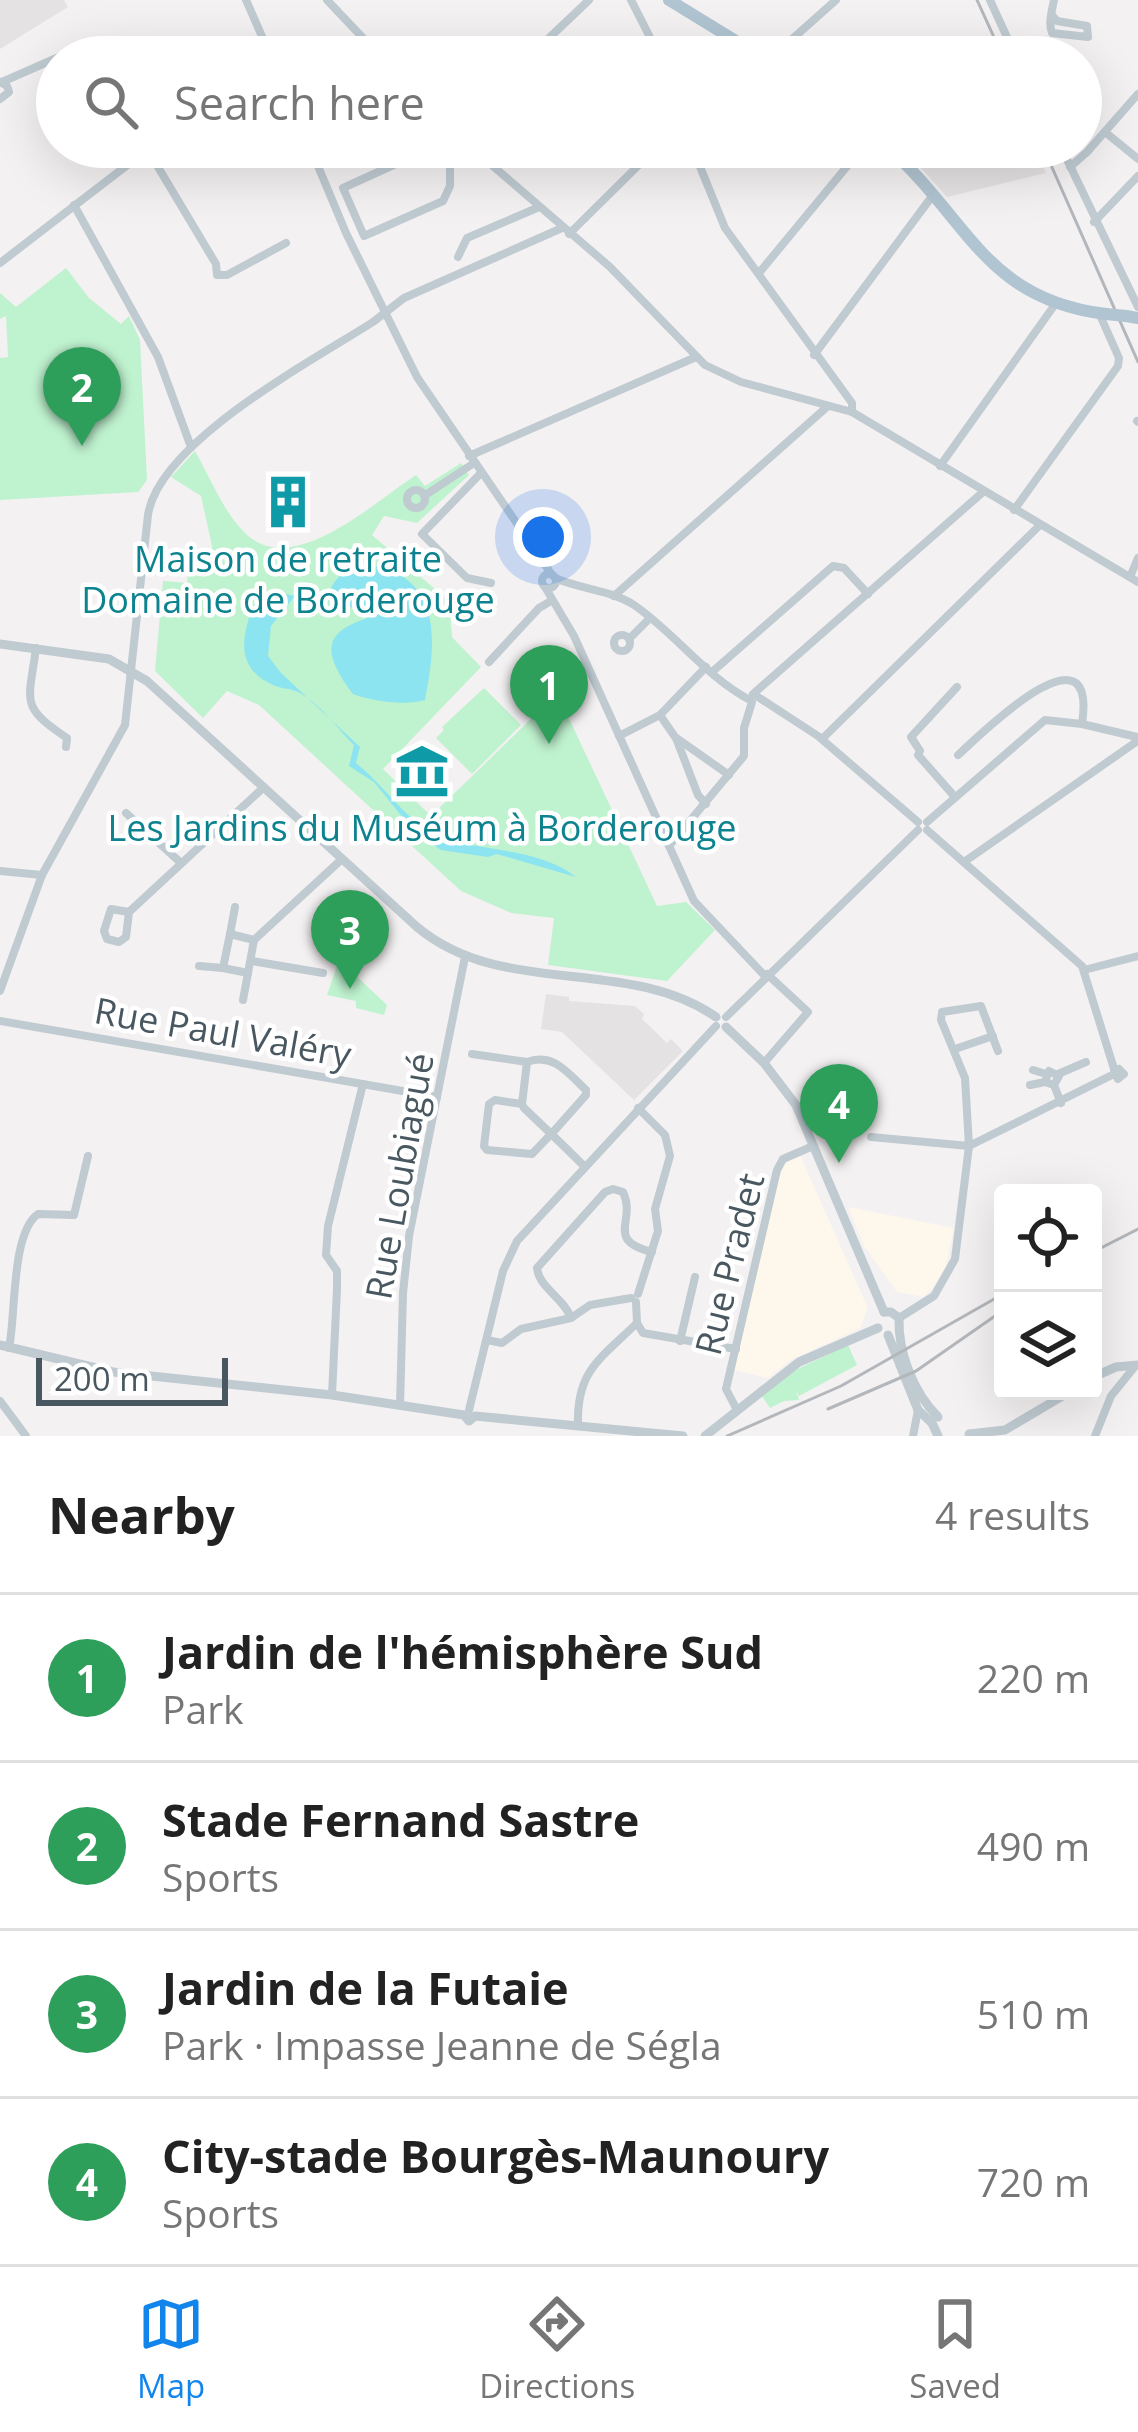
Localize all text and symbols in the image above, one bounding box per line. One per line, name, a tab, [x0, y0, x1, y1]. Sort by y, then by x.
search box	[36, 36, 1102, 168]
icon: search	[78, 69, 144, 135]
text: Search here	[174, 72, 425, 133]
pin: 2	[43, 347, 121, 446]
building icon: Maison de retraite Domaine de Borderouge	[259, 473, 317, 531]
your location	[513, 507, 573, 567]
place label: Maison de retraite Domaine de Borderouge	[81, 534, 495, 624]
pin: 1	[510, 645, 588, 744]
museum icon: Les Jardins du Muséum à Borderouge	[393, 742, 451, 800]
place label: Les Jardins du Muséum à Borderouge	[107, 803, 737, 852]
pin: 3	[311, 890, 389, 989]
street label: Rue Paul Valéry	[91, 985, 356, 1079]
street label: Rue Loubiagué	[353, 1049, 445, 1303]
pin: 4	[800, 1064, 878, 1163]
street label: Rue Pradet	[683, 1168, 775, 1360]
map controls	[994, 1184, 1102, 1400]
button: locate	[994, 1184, 1102, 1292]
button: layers	[994, 1292, 1102, 1400]
scale bar	[36, 1352, 228, 1405]
text: 200 m	[54, 1356, 150, 1401]
text: Nearby	[48, 1479, 235, 1549]
text: 4 results	[935, 1488, 1090, 1541]
text: Jardin de l'hémisphère Sud	[162, 1621, 763, 1682]
text: 1	[76, 1651, 98, 1704]
text: 220 m	[977, 1651, 1090, 1704]
text: Park	[162, 1682, 244, 1735]
text: Stade Fernand Sastre	[162, 1789, 639, 1850]
text: 2	[76, 1819, 98, 1872]
text: 490 m	[977, 1819, 1090, 1872]
text: Sports	[162, 1850, 279, 1903]
text: Jardin de la Futaie	[162, 1957, 569, 2018]
text: 3	[76, 1987, 98, 2040]
text: 510 m	[977, 1987, 1090, 2040]
text: Park · Impasse Jeanne de Ségla	[162, 2018, 722, 2071]
text: City-stade Bourgès-Maunoury	[162, 2125, 829, 2186]
text: 4	[76, 2155, 98, 2208]
text: 720 m	[977, 2155, 1090, 2208]
text: Sports	[162, 2186, 279, 2239]
tab: Map	[137, 2291, 205, 2408]
tab: Directions	[479, 2291, 635, 2408]
tab: Saved	[909, 2291, 1001, 2408]

